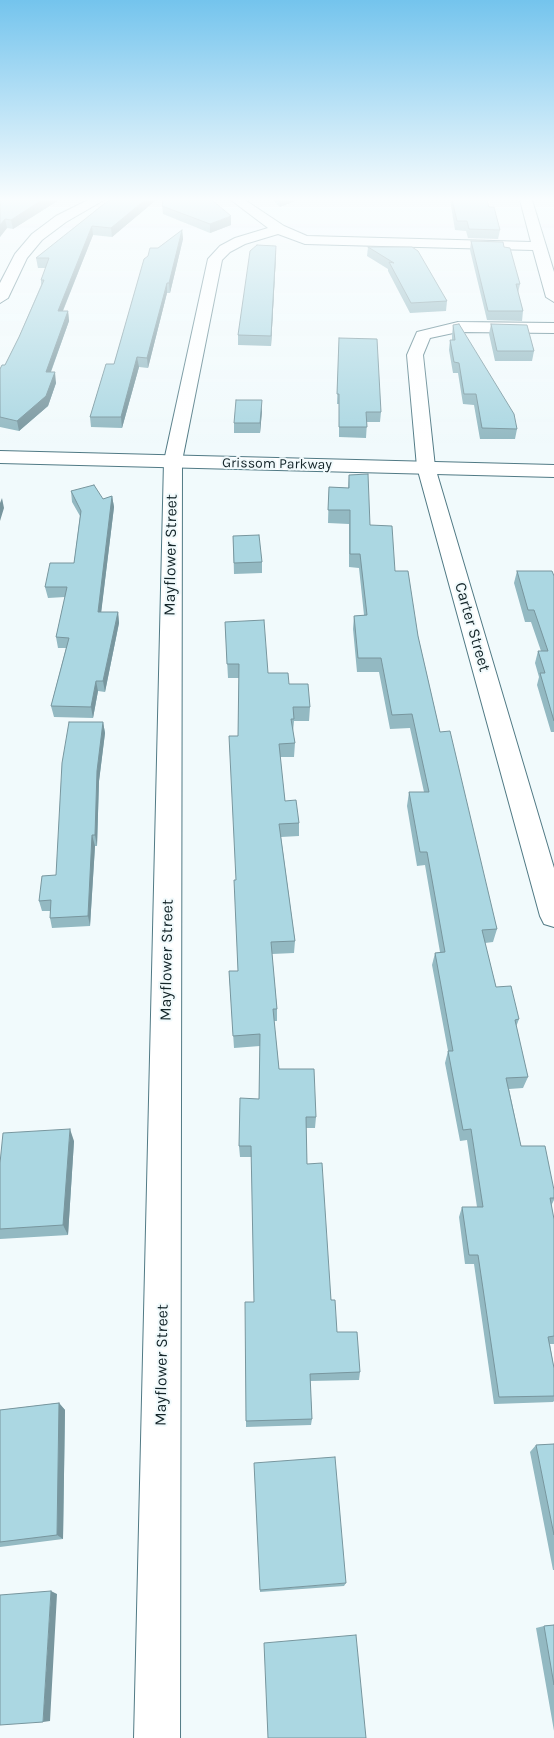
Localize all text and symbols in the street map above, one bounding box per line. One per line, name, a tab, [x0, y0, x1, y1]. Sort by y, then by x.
street label: Grissom Parkway	[222, 455, 332, 473]
street label: Mayflower Street	[160, 494, 182, 616]
street label: Carter Street	[450, 580, 494, 674]
street label: Mayflower Street	[156, 899, 178, 1021]
street label: Mayflower Street	[151, 1304, 173, 1426]

